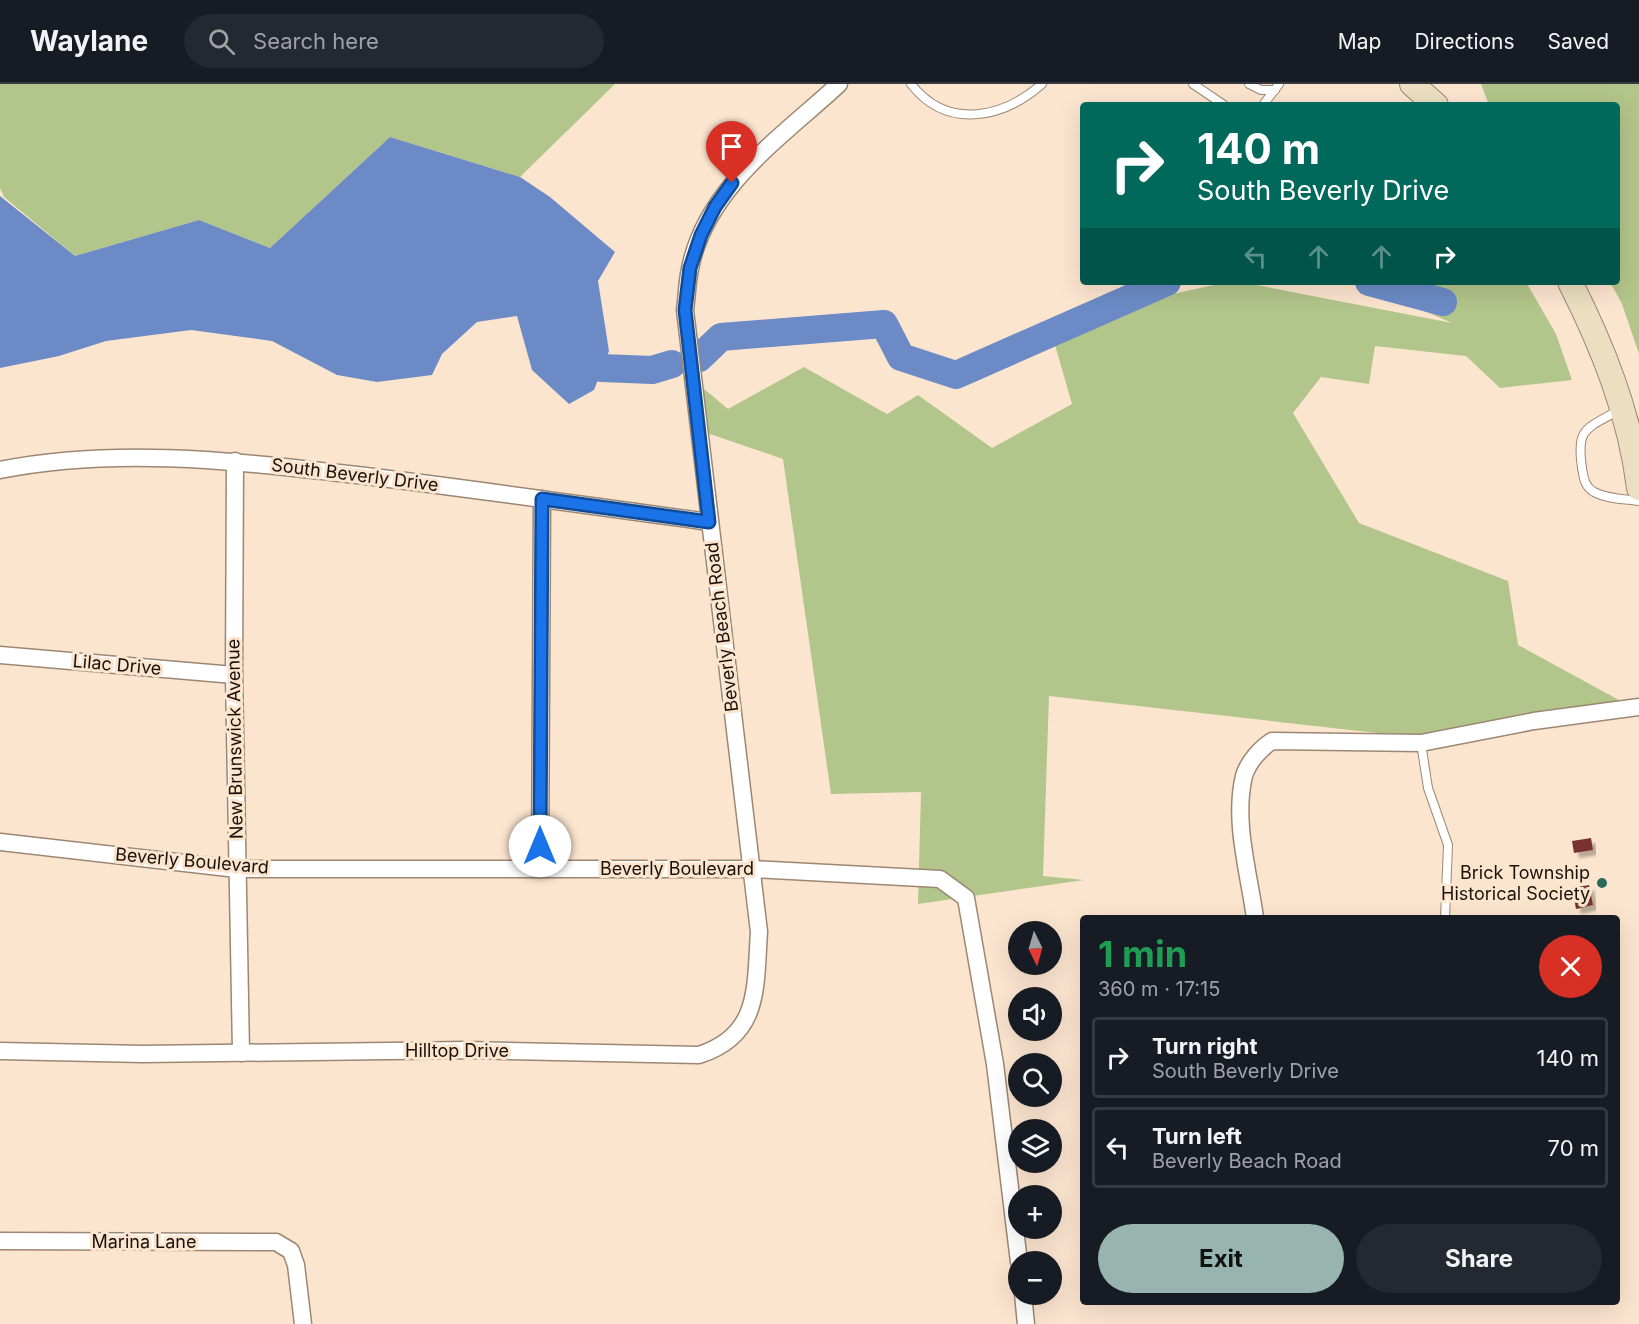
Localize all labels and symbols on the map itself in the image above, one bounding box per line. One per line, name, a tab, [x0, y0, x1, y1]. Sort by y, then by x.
pin	[706, 121, 757, 183]
street label: South Beverly Drive	[270, 454, 440, 495]
street label: Beverly Beach Road	[701, 541, 742, 713]
street label: New Brunswick Avenue	[222, 639, 247, 839]
street label: Lilac Drive	[72, 650, 162, 679]
position arrow	[508, 814, 572, 878]
street label: Beverly Boulevard	[114, 843, 270, 878]
street label: Beverly Boulevard	[600, 858, 754, 879]
place label: Brick Township Historical Society	[1441, 862, 1590, 904]
marker: Brick Township Historical Society	[1595, 876, 1609, 890]
north arrow	[1008, 921, 1062, 975]
street label: Hilltop Drive	[405, 1040, 509, 1061]
street label: Marina Lane	[91, 1231, 197, 1252]

